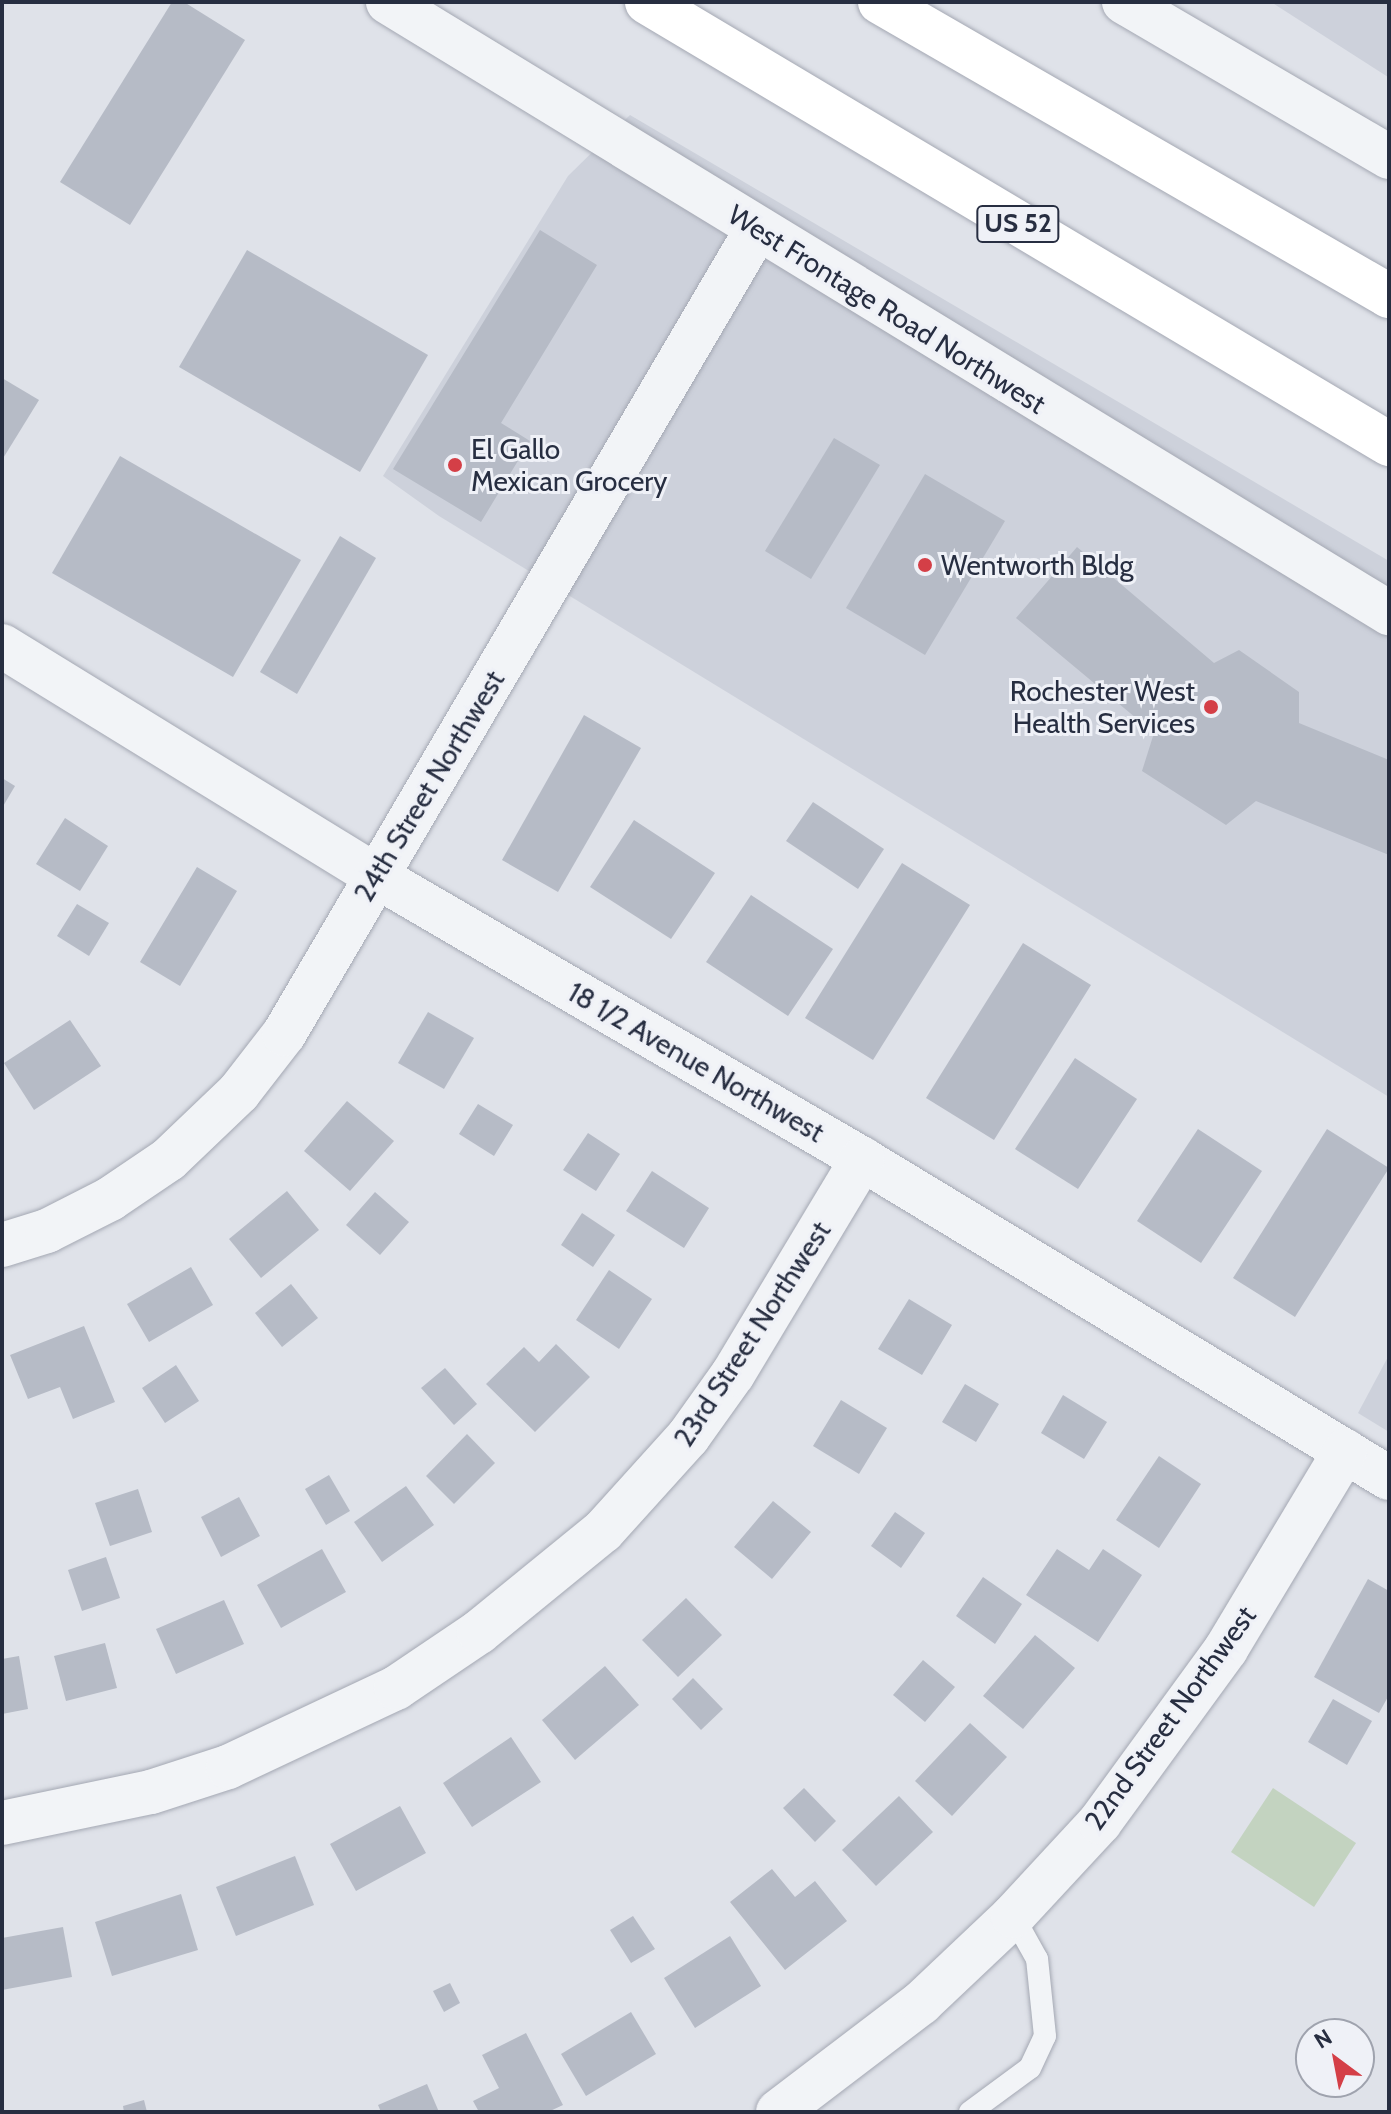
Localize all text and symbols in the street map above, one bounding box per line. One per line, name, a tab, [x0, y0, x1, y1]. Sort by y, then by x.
street label: West Frontage Road Northwest	[722, 197, 1052, 421]
road number: US 52	[976, 202, 1060, 246]
place label: El Gallo Mexican Grocery	[471, 432, 667, 498]
marker: El Gallo Mexican Grocery	[446, 456, 464, 474]
place label: Wentworth Bldg	[941, 548, 1133, 582]
marker: Wentworth Bldg	[916, 556, 934, 574]
street label: 24th Street Northwest	[347, 664, 511, 908]
place label: Rochester West Health Services	[1010, 674, 1195, 740]
marker: Rochester West Health Services	[1202, 698, 1220, 716]
street label: 18 1/2 Avenue Northwest	[562, 975, 830, 1149]
street label: 23rd Street Northwest	[667, 1215, 837, 1453]
street label: 22nd Street Northwest	[1077, 1599, 1263, 1837]
north arrow	[1295, 2018, 1375, 2098]
text: N	[1309, 2023, 1337, 2054]

